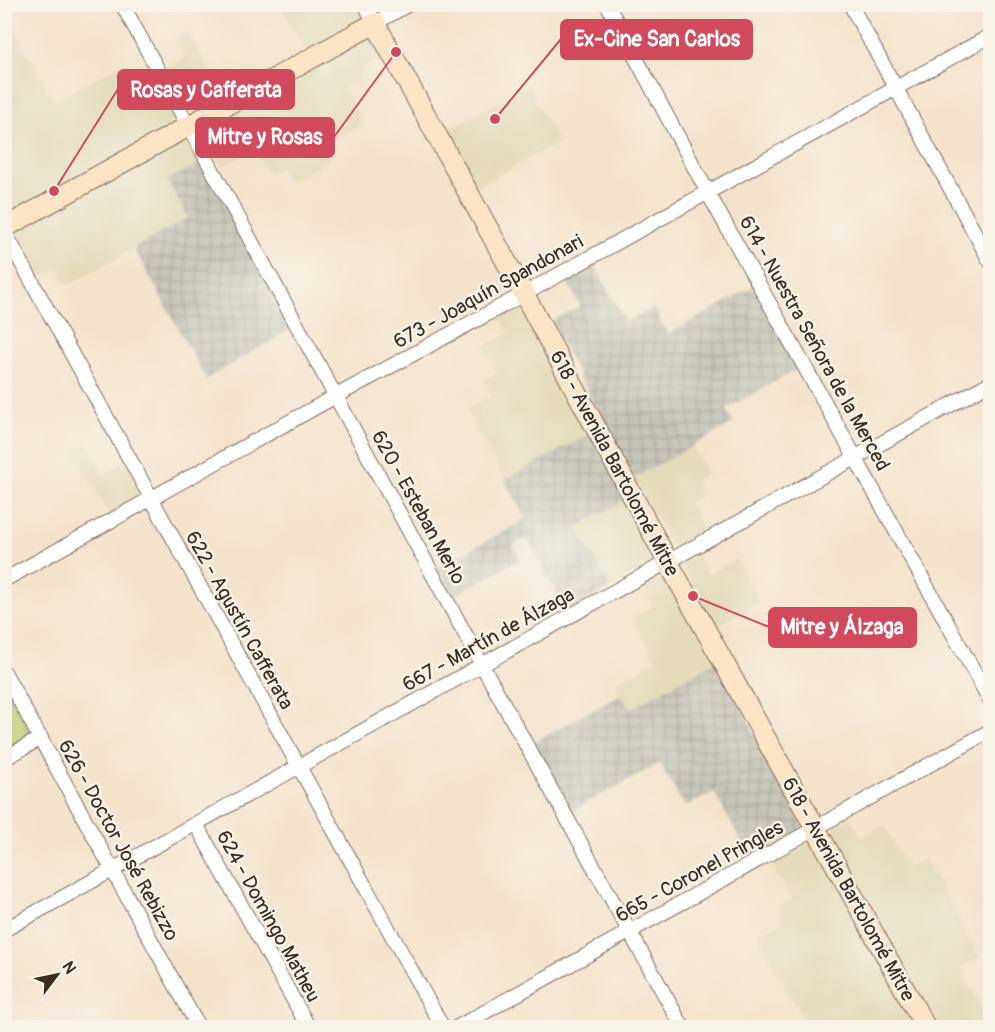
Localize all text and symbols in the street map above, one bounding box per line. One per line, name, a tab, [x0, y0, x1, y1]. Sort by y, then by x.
callout: Ex-Cine San Carlos	[561, 20, 752, 59]
text: Ex-Cine San Carlos	[574, 26, 741, 53]
callout: Rosas y Cafferata	[118, 70, 294, 109]
text: Rosas y Cafferata	[130, 77, 282, 104]
callout: Mitre y Rosas	[196, 118, 334, 157]
text: Mitre y Rosas	[208, 124, 323, 151]
street label: 614 - Nuestra Señora de la Merced	[734, 211, 895, 475]
street label: 673 - Joaquín Spandonari	[389, 229, 587, 354]
street label: 618 - Avenida Bartolomé Mitre	[544, 346, 685, 581]
street label: 620 - Esteban Merlo	[366, 426, 471, 589]
street label: 622 - Agustín Cafferata	[180, 527, 299, 714]
street label: 667 - Martín de Álzaga	[398, 582, 578, 697]
callout: Mitre y Álzaga	[769, 608, 916, 647]
text: Mitre y Álzaga	[781, 613, 904, 641]
street label: 626 - Doctor José Rebizzo	[53, 735, 184, 945]
street label: 618 - Avenida Bartolomé Mitre	[777, 773, 921, 1006]
street label: 665 - Coronel Pringles	[611, 815, 788, 928]
street label: 624 - Domingo Matheu	[211, 826, 326, 1006]
north arrow	[27, 945, 87, 1005]
text: N	[58, 958, 80, 978]

